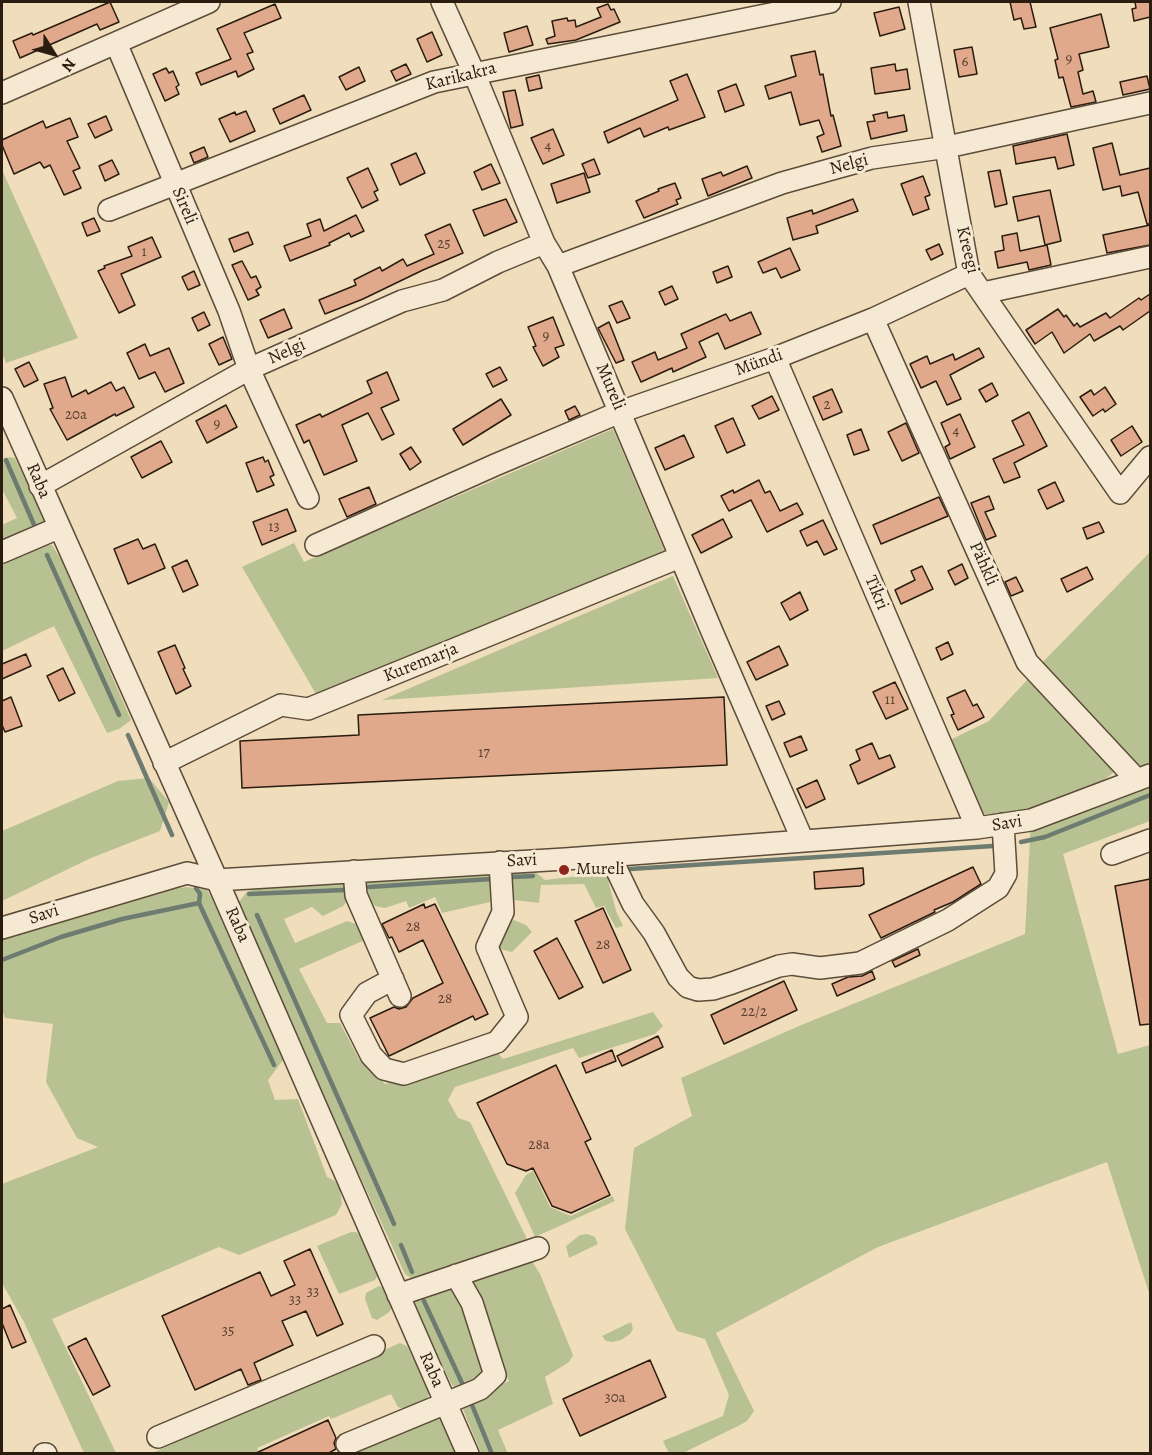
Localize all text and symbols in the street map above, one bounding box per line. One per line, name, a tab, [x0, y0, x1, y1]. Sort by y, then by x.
north arrow	[24, 24, 84, 84]
house number: 9	[1066, 50, 1072, 68]
house number: 6	[962, 53, 968, 71]
text: N	[56, 54, 81, 76]
street label: Karikakra	[423, 58, 499, 96]
house number: 4	[545, 137, 551, 155]
street label: Nelgi	[827, 150, 871, 180]
street label: Sireli	[167, 184, 201, 228]
street label: Kreegi	[951, 224, 983, 276]
house number: 25	[437, 235, 451, 253]
house number: 1	[141, 243, 147, 261]
house number: 9	[543, 327, 549, 345]
street label: Nelgi	[265, 334, 309, 370]
street label: Mündi	[732, 344, 786, 382]
street label: Mureli	[591, 360, 629, 414]
house number: 2	[823, 396, 831, 414]
house number: 20a	[65, 406, 87, 424]
house number: 9	[214, 415, 220, 433]
house number: 4	[953, 422, 959, 440]
street label: Raba	[21, 460, 55, 502]
house number: 13	[268, 518, 280, 536]
street label: Pähkli	[964, 539, 1002, 589]
street label: Tikri	[859, 573, 893, 613]
street label: Kuremarja	[381, 638, 461, 688]
house number: 11	[885, 691, 895, 709]
house number: 17	[478, 744, 490, 762]
street label: Savi	[990, 811, 1024, 837]
street label: Savi	[506, 849, 538, 873]
place label: Mureli	[576, 859, 625, 881]
marker: Mureli	[557, 863, 571, 877]
street label: Savi	[26, 900, 62, 930]
street label: Raba	[220, 904, 254, 946]
house number: 28	[406, 918, 420, 936]
house number: 28	[596, 936, 610, 954]
house number: 28	[438, 990, 452, 1008]
house number: 22/2	[741, 1003, 767, 1021]
house number: 28a	[528, 1136, 550, 1154]
house number: 33	[307, 1283, 319, 1301]
house number: 33	[289, 1291, 301, 1309]
house number: 35	[222, 1322, 234, 1340]
street label: Raba	[414, 1349, 448, 1391]
house number: 30a	[604, 1389, 626, 1407]

